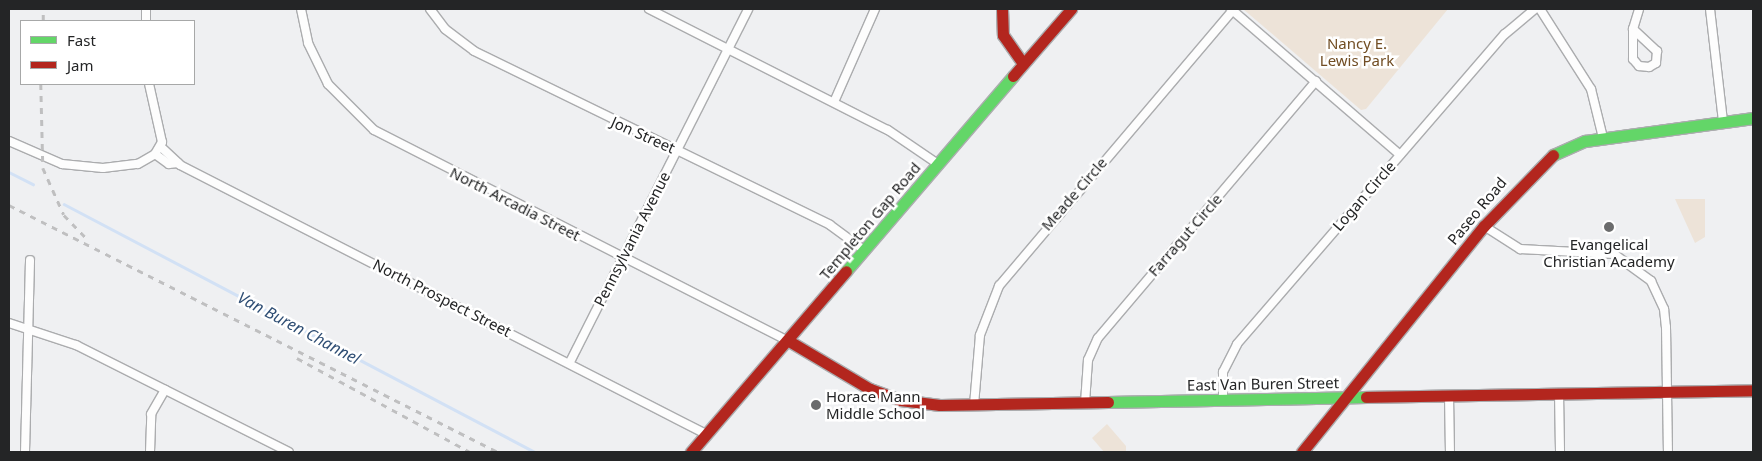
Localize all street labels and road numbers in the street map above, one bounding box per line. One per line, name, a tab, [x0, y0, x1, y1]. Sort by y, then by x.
street label: Jon Street	[608, 113, 678, 157]
street label: Meade Circle	[1037, 154, 1111, 234]
street label: Logan Circle	[1329, 157, 1399, 235]
street label: Templeton Gap Road	[816, 159, 924, 283]
street label: North Arcadia Street	[447, 163, 583, 245]
street label: Pennsylvania Avenue	[590, 169, 674, 309]
street label: Paseo Road	[1444, 174, 1510, 248]
street label: Farragut Circle	[1144, 190, 1226, 280]
street label: North Prospect Street	[370, 255, 514, 341]
street label: East Van Buren Street	[1187, 374, 1339, 394]

